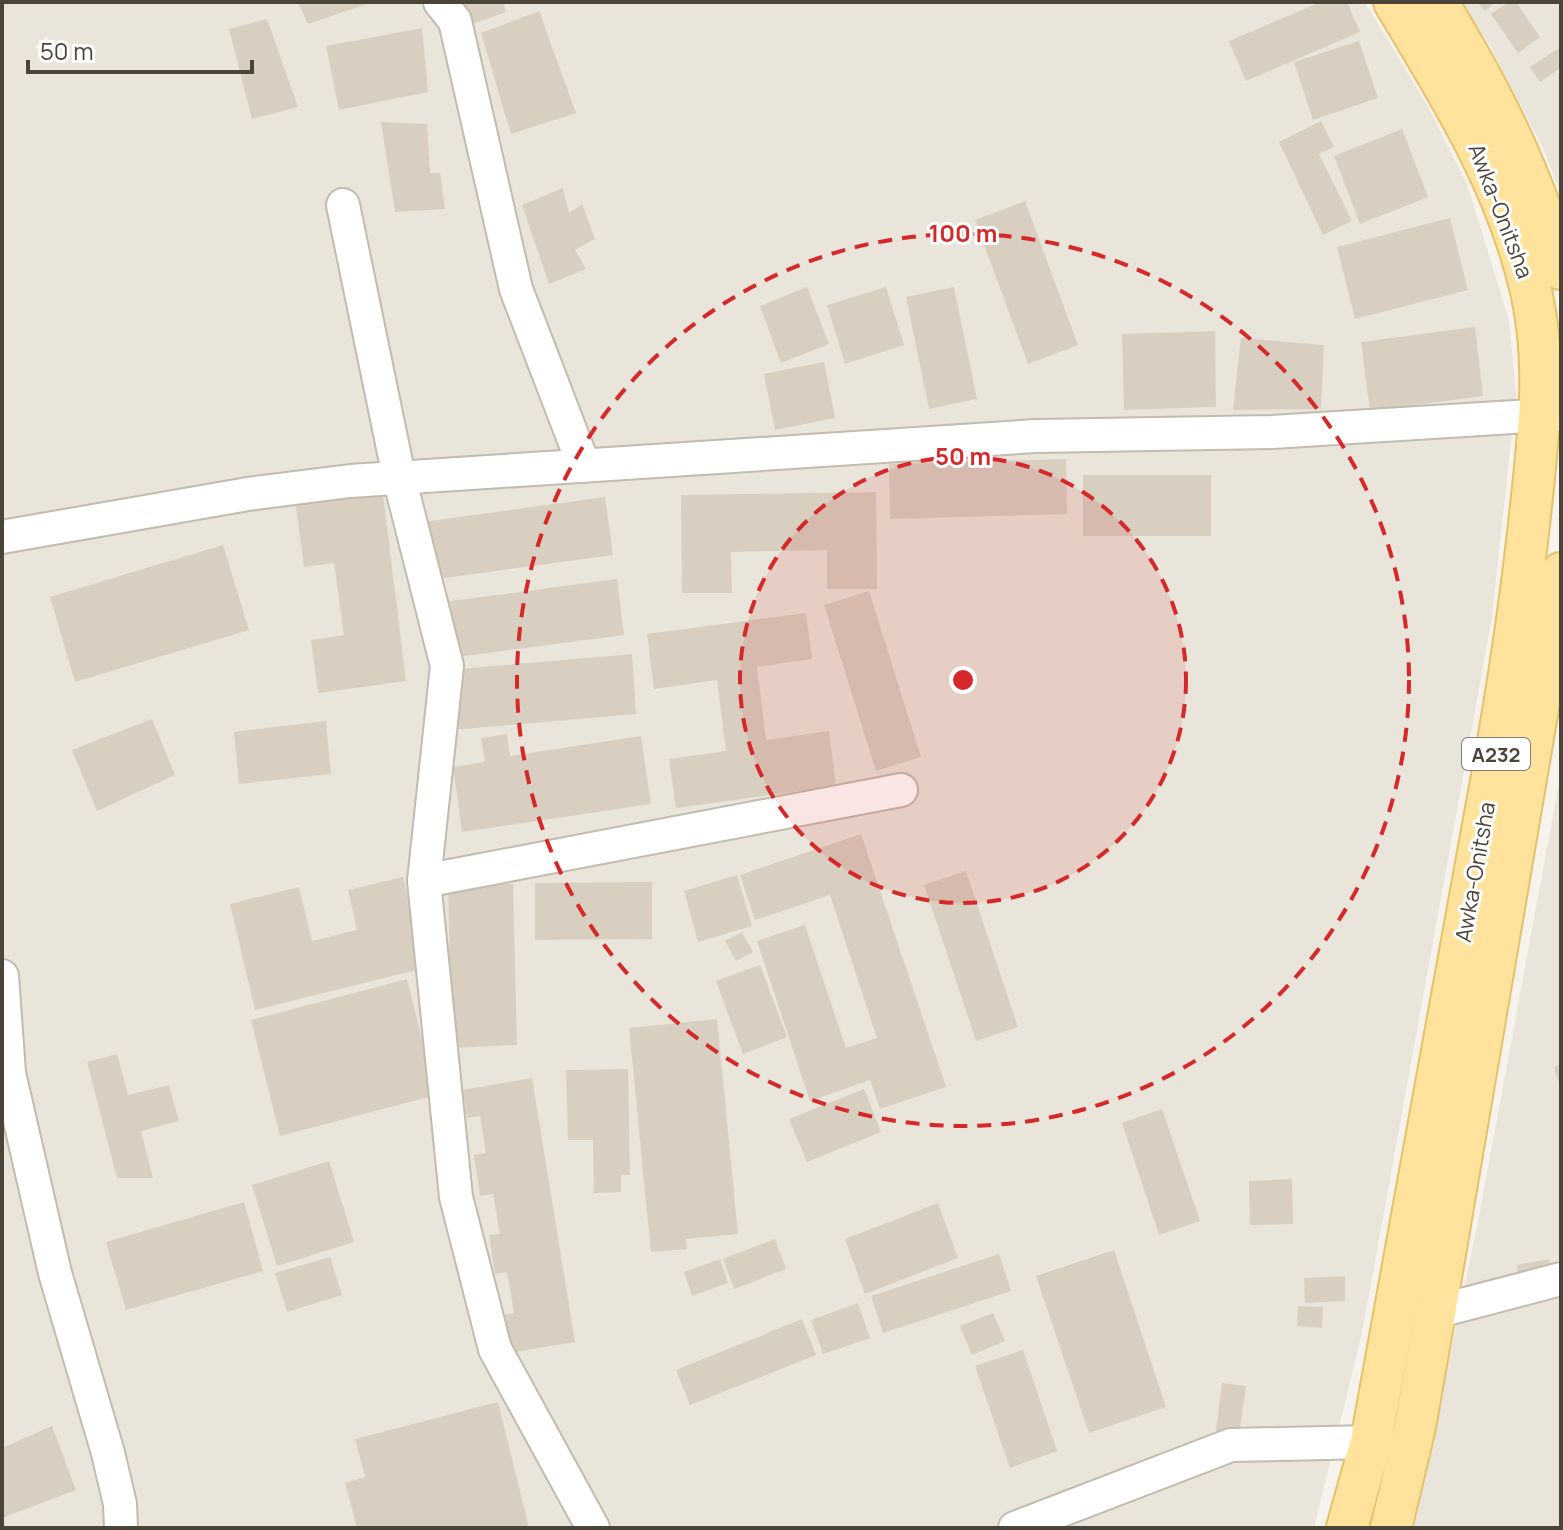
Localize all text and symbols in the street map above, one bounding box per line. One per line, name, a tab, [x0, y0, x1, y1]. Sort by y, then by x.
scale bar	[28, 24, 252, 74]
text: 50 m	[40, 34, 94, 67]
street label: Awka-Onitsha	[1462, 139, 1540, 283]
text: 100 m	[929, 216, 997, 249]
text: 50 m	[935, 439, 991, 472]
centre of rings	[949, 666, 977, 694]
road number: A232	[1462, 738, 1530, 770]
street label: Awka-Onitsha	[1448, 799, 1502, 945]

